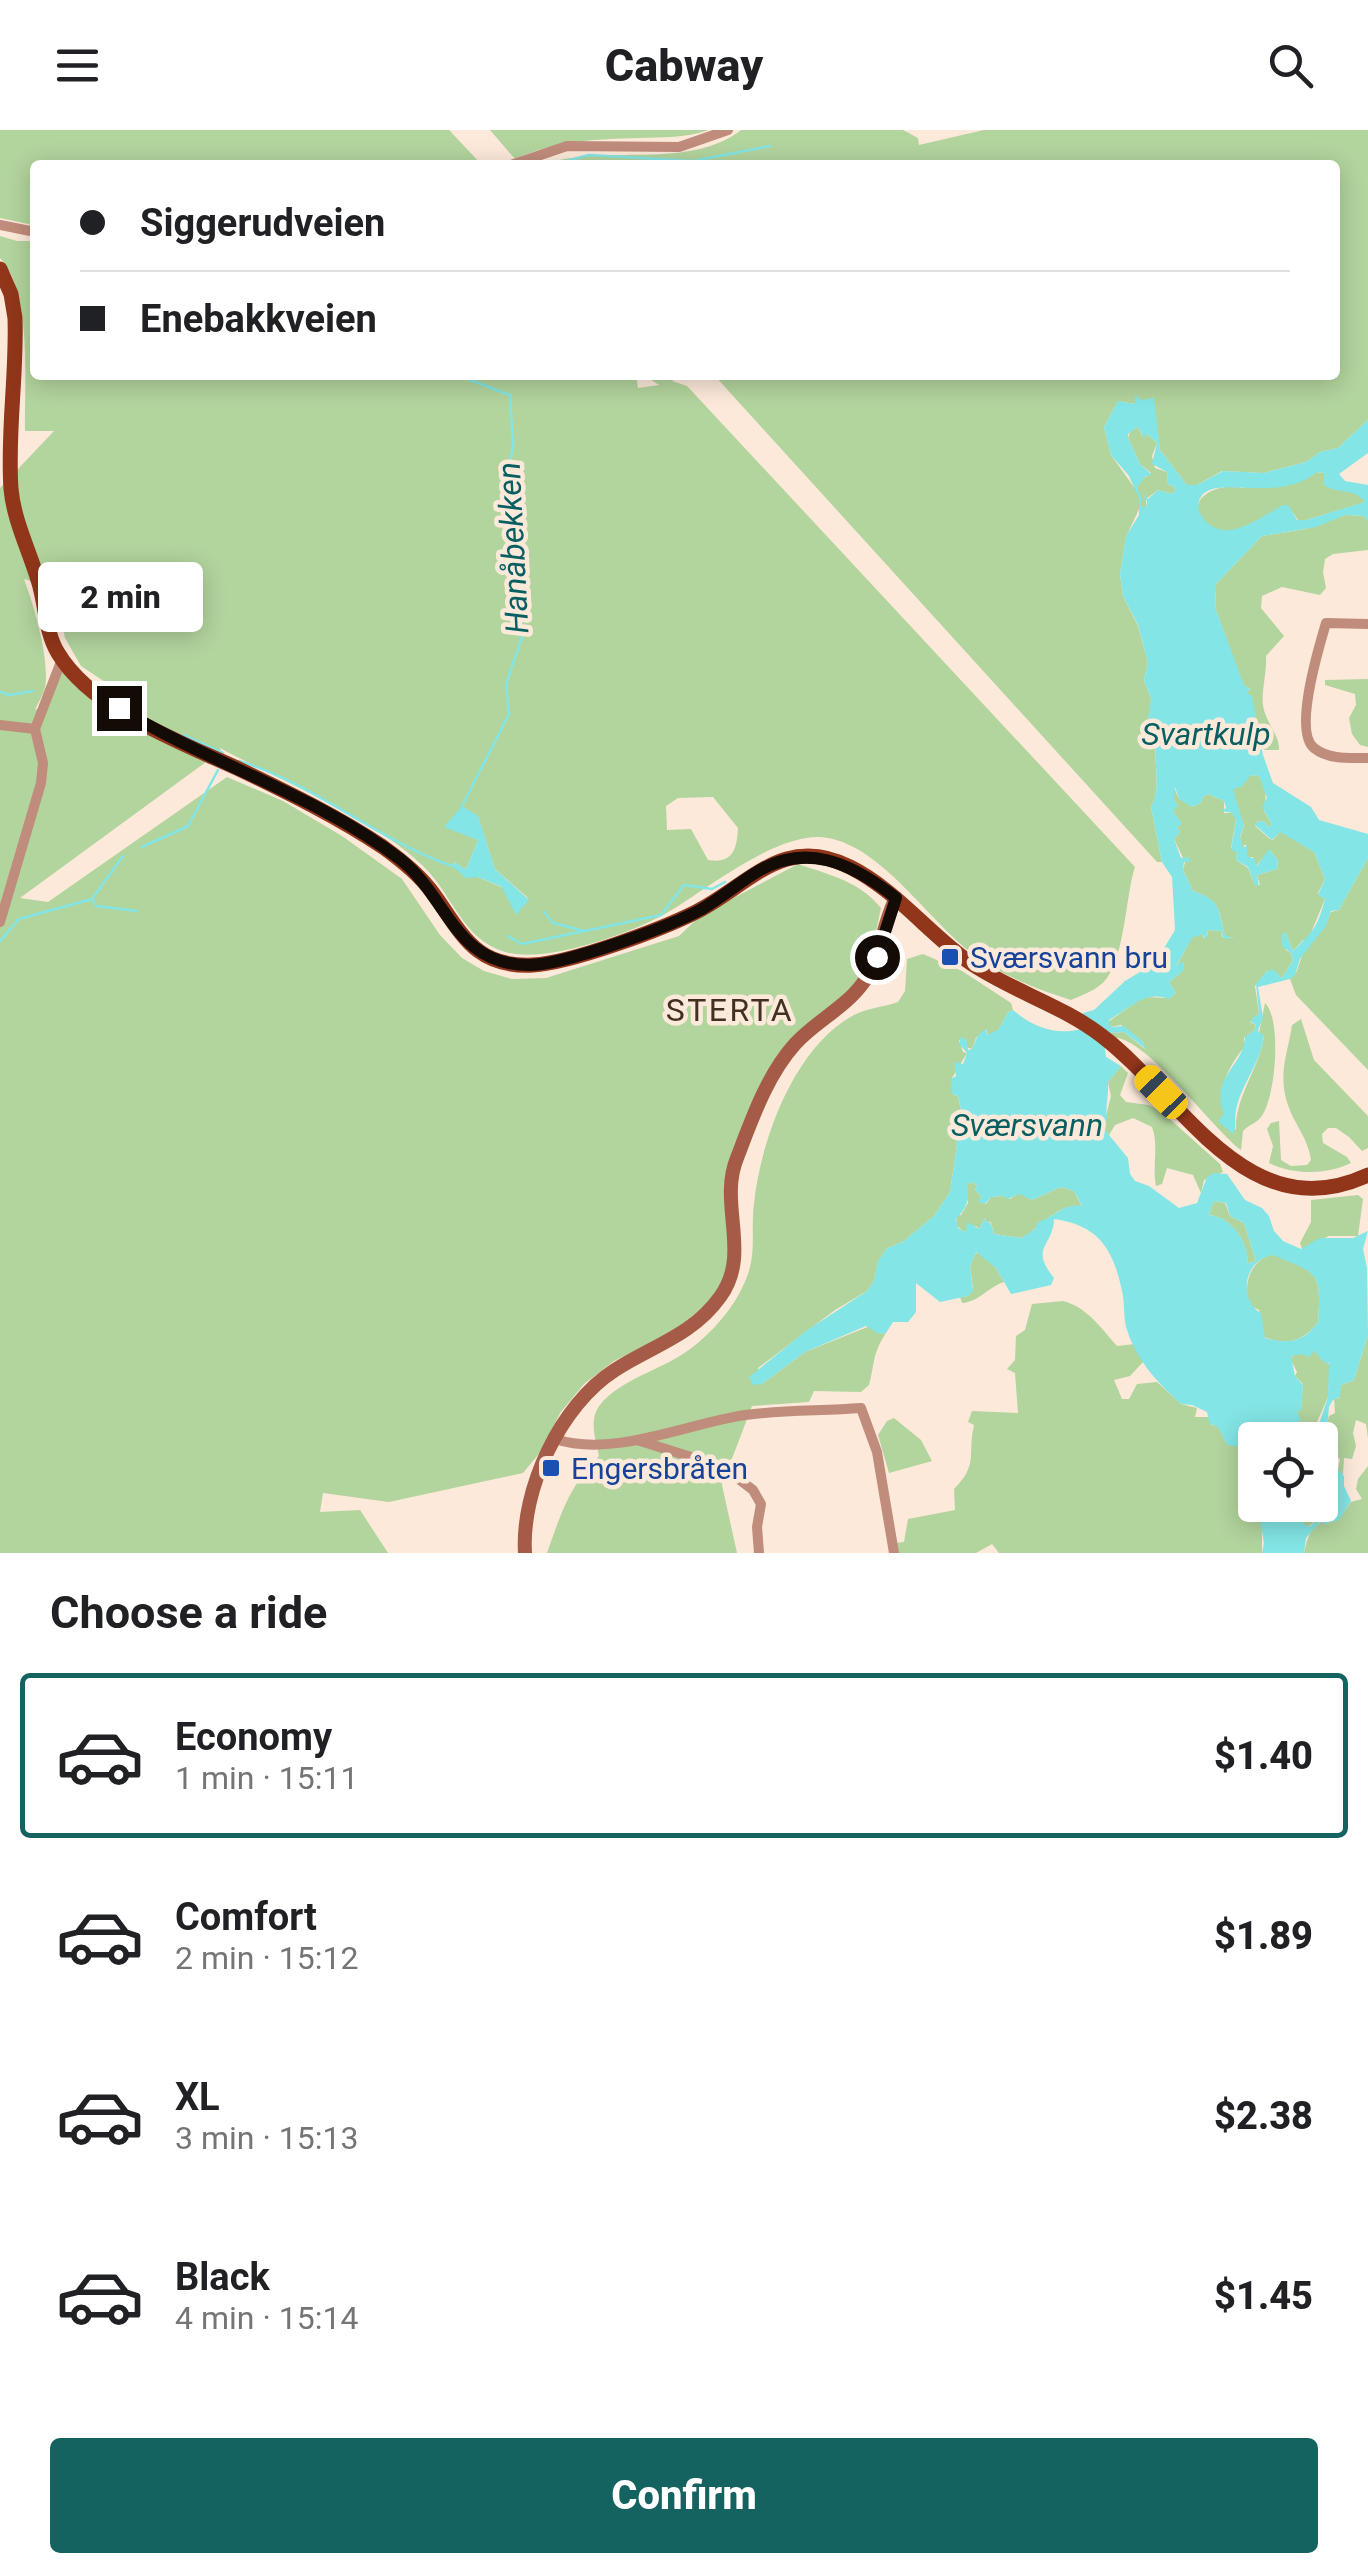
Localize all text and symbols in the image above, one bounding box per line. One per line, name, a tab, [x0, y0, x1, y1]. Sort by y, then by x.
icon: menu	[50, 38, 105, 93]
icon: search	[1263, 38, 1318, 93]
text: Cabway	[605, 39, 763, 92]
text: Siggerudveien	[140, 201, 385, 245]
text: Enebakkveien	[140, 297, 377, 341]
water label: Hanåbekken	[490, 461, 536, 635]
callout: 2 min	[36, 563, 202, 633]
text: 2 min	[80, 578, 161, 616]
route end	[97, 686, 142, 731]
water label: Svartkulp	[1141, 715, 1271, 753]
route start	[855, 935, 900, 980]
place label: Sværsvann bru	[970, 940, 1168, 975]
marker: Sværsvann bru	[939, 946, 961, 968]
district label: STERTA	[666, 991, 794, 1029]
car	[1129, 1060, 1193, 1124]
water label: Sværsvann	[951, 1106, 1103, 1144]
map controls	[1238, 1422, 1338, 1522]
button: locate	[1238, 1422, 1338, 1522]
place label: Engersbråten	[571, 1451, 748, 1486]
marker: Engersbråten	[540, 1457, 562, 1479]
text: Choose a ride	[50, 1586, 327, 1639]
icon: car	[55, 1711, 145, 1801]
text: Economy	[175, 1715, 332, 1759]
text: $1.40	[1214, 1734, 1313, 1778]
text: 1 min · 15:11	[175, 1759, 358, 1797]
icon: car	[55, 1891, 145, 1981]
text: Comfort	[175, 1895, 317, 1939]
text: $1.89	[1214, 1914, 1313, 1958]
text: 2 min · 15:12	[175, 1939, 358, 1977]
icon: car	[55, 2071, 145, 2161]
text: XL	[175, 2075, 220, 2119]
text: $2.38	[1214, 2094, 1313, 2138]
text: 3 min · 15:13	[175, 2119, 358, 2157]
icon: car	[55, 2251, 145, 2341]
text: Black	[175, 2255, 270, 2299]
text: $1.45	[1214, 2274, 1313, 2318]
text: 4 min · 15:14	[175, 2299, 358, 2337]
button: Confirm	[50, 2438, 1318, 2553]

